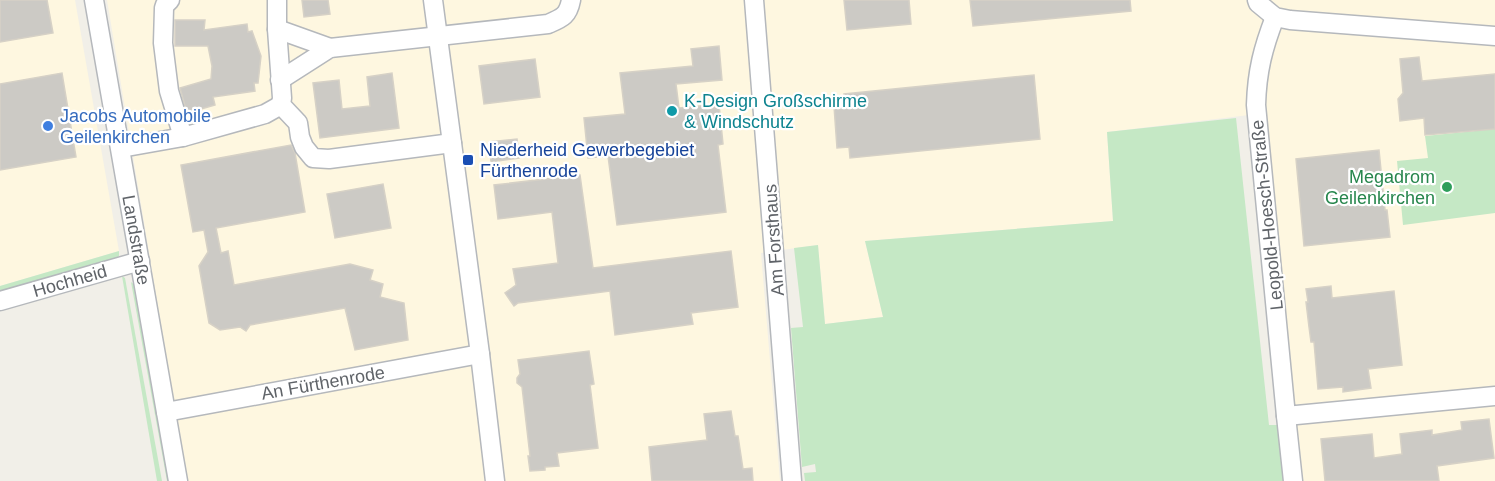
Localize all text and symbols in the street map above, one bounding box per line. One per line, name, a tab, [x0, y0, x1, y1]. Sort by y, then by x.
place label: K-Design Großschirme & Windschutz	[684, 91, 867, 132]
marker: K-Design Großschirme & Windschutz	[665, 104, 679, 118]
place label: Jacobs Automobile Geilenkirchen	[60, 106, 211, 147]
marker: Jacobs Automobile Geilenkirchen	[41, 119, 55, 133]
street label: Leopold-Hoesch-Straße	[1247, 119, 1287, 311]
place label: Niederheid Gewerbegebiet Fürthenrode	[480, 140, 694, 181]
marker: Niederheid Gewerbegebiet Fürthenrode	[461, 153, 475, 167]
place label: Megadrom Geilenkirchen	[1325, 167, 1435, 208]
marker: Megadrom Geilenkirchen	[1440, 180, 1454, 194]
street label: Am Forsthaus	[760, 183, 788, 297]
street label: Landstraße	[118, 193, 154, 287]
street label: Hochheid	[31, 261, 109, 301]
street label: An Fürthenrode	[260, 362, 386, 404]

